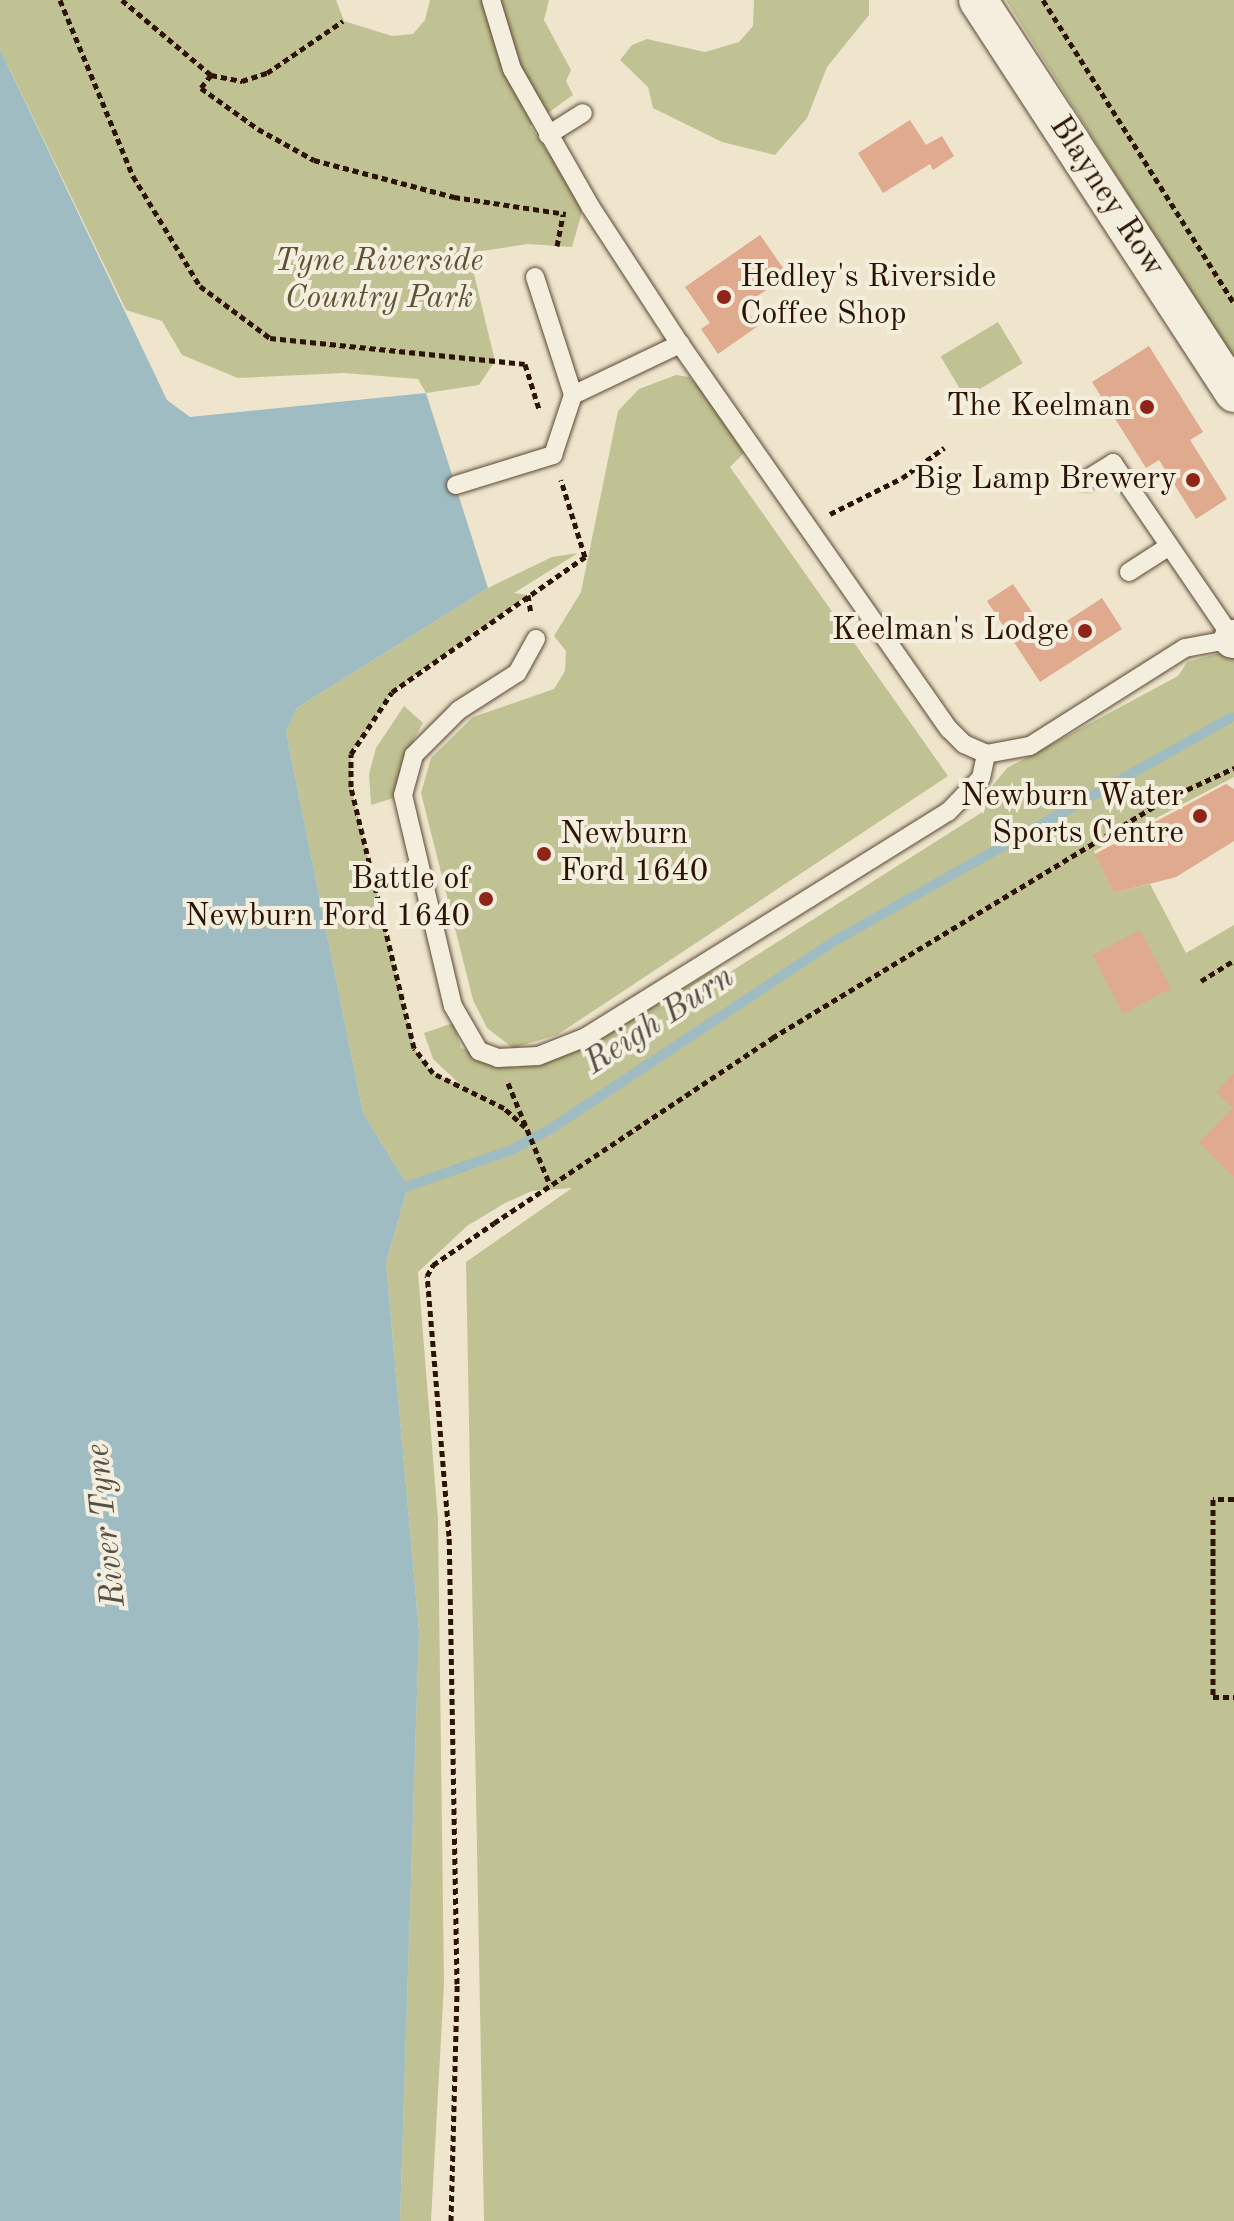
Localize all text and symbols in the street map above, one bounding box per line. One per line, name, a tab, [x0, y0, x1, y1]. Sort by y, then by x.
street label: Blayney Row	[1040, 109, 1172, 285]
park label: Tyne Riverside Country Park	[275, 244, 483, 319]
place label: Hedley's Riverside Coffee Shop	[740, 260, 996, 335]
marker: Hedley's Riverside Coffee Shop	[715, 288, 733, 306]
place label: The Keelman	[946, 388, 1131, 426]
marker: The Keelman	[1138, 398, 1156, 416]
place label: Big Lamp Brewery	[914, 461, 1177, 499]
marker: Big Lamp Brewery	[1184, 471, 1202, 489]
place label: Keelman's Lodge	[832, 612, 1069, 650]
marker: Keelman's Lodge	[1076, 622, 1094, 640]
place label: Newburn Water Sports Centre	[961, 779, 1184, 854]
marker: Newburn Water Sports Centre	[1191, 807, 1209, 825]
place label: Newburn Ford 1640	[560, 817, 708, 892]
marker: Newburn Ford 1640	[535, 845, 553, 863]
place label: Battle of Newburn Ford 1640	[185, 862, 470, 937]
marker: Battle of Newburn Ford 1640	[477, 890, 495, 908]
water label: Reigh Burn	[578, 958, 742, 1084]
water label: River Tyne	[78, 1441, 136, 1609]

